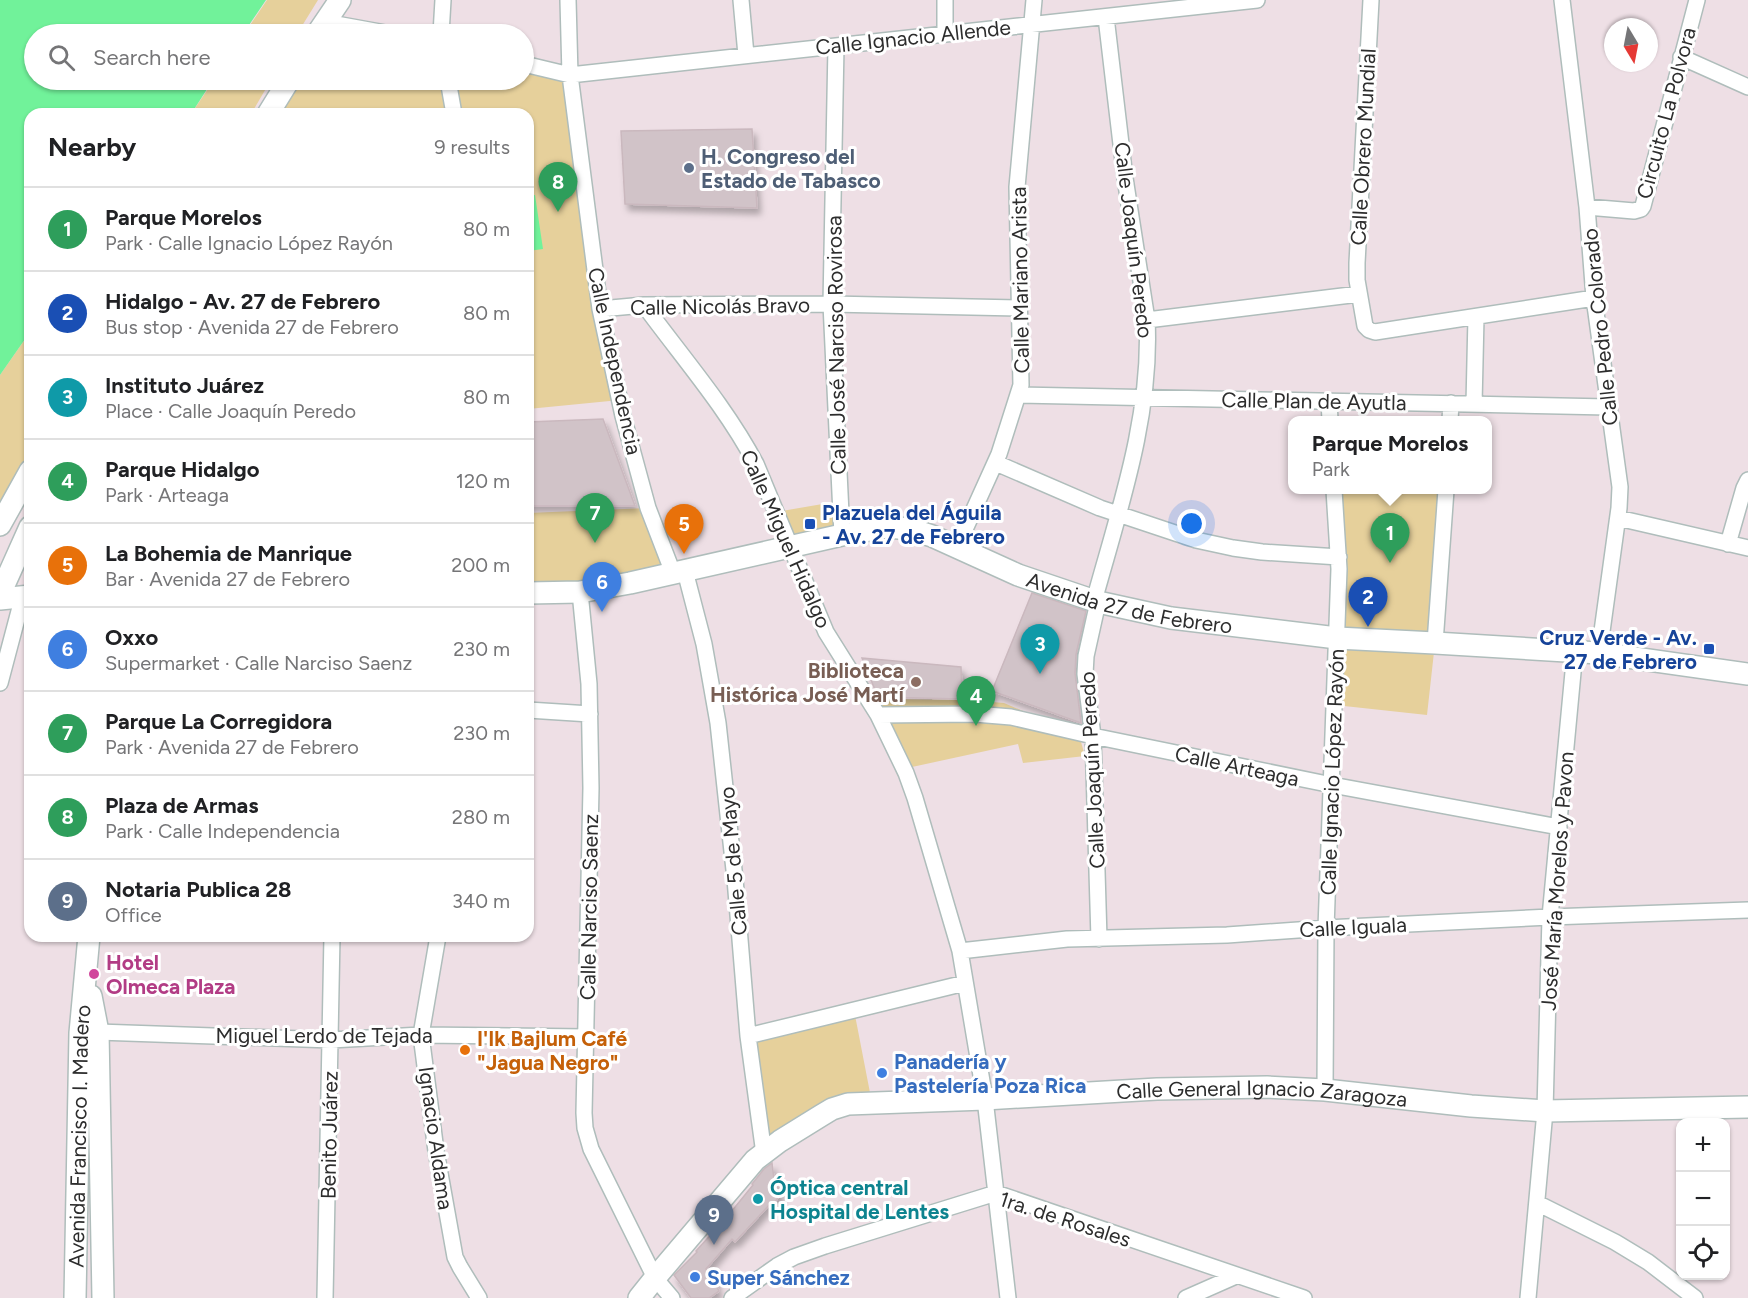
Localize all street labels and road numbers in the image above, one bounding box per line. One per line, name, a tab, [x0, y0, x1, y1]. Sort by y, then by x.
street label: Calle Ignacio Allende	[814, 14, 1012, 60]
street label: Circuito La Polvora	[1631, 24, 1701, 202]
street label: Calle Obrero Mundial	[1345, 48, 1381, 246]
street label: Calle Joaquín Peredo	[1110, 140, 1158, 340]
street label: Calle Mariano Arista	[1006, 187, 1034, 373]
street label: Calle José Narciso Rovirosa	[821, 215, 851, 475]
street label: Calle Pedro Colorado	[1577, 227, 1623, 427]
street label: Calle Independencia	[583, 265, 647, 457]
street label: Calle Nicolás Bravo	[630, 292, 810, 320]
street label: Calle Plan de Ayutla	[1221, 387, 1407, 415]
street label: Calle Miguel Hidalgo	[735, 446, 837, 632]
street label: Avenida 27 de Febrero	[1023, 566, 1234, 638]
street label: Calle Ignacio López Rayón	[1315, 648, 1349, 896]
street label: Calle Joaquín Peredo	[1074, 671, 1110, 869]
street label: Calle Arteaga	[1173, 741, 1301, 791]
street label: José María Morelos y Pavon	[1535, 751, 1579, 1011]
street label: Calle 5 de Mayo	[714, 786, 752, 936]
street label: Calle Narciso Saenz	[575, 814, 603, 1000]
street label: Calle Iguala	[1299, 912, 1407, 942]
street label: Avenida Francisco I. Madero	[63, 1003, 95, 1268]
street label: Miguel Lerdo de Tejada	[215, 1023, 433, 1048]
street label: Ignacio Aldama	[414, 1065, 458, 1211]
street label: Benito Juárez	[315, 1071, 343, 1199]
street label: Calle General Ignacio Zaragoza	[1116, 1074, 1409, 1111]
street label: 1ra. de Rosales	[996, 1186, 1134, 1252]

